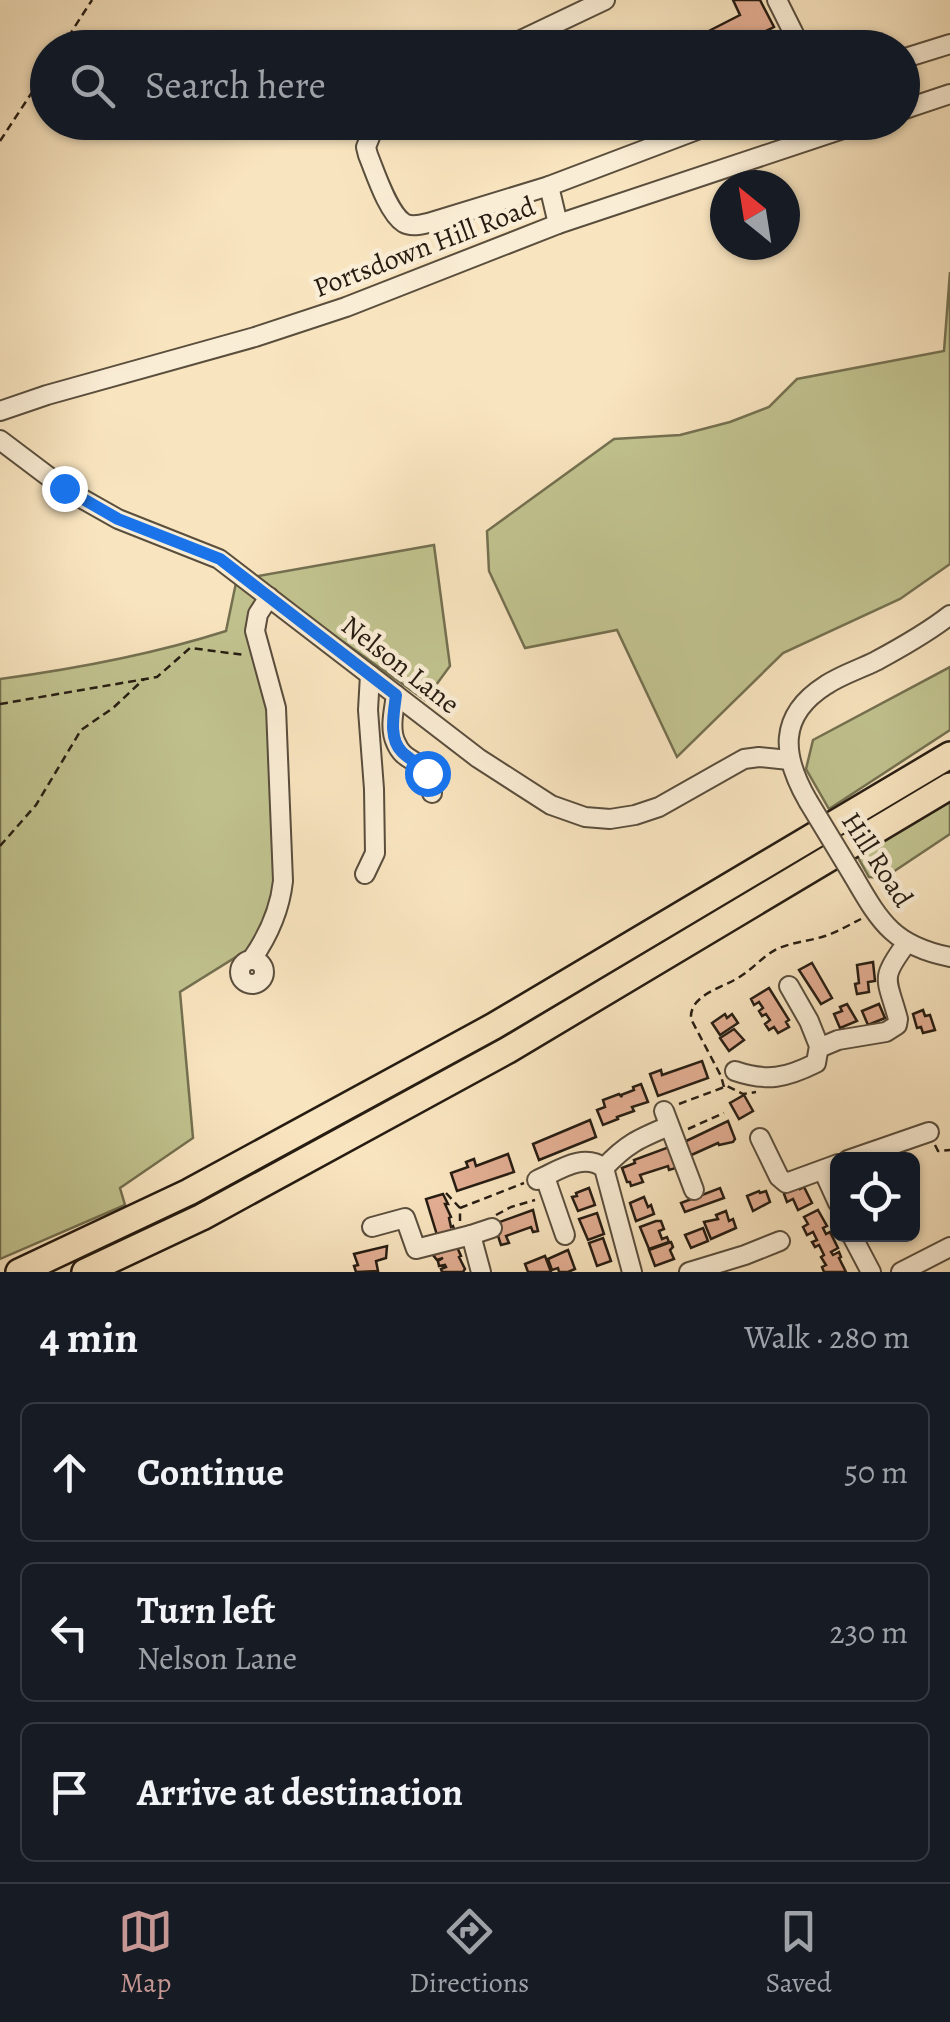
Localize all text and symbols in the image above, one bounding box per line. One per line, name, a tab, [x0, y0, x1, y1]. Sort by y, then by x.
search box	[30, 30, 920, 140]
icon: search	[65, 58, 120, 113]
text: Search here	[145, 59, 326, 111]
north arrow	[710, 170, 800, 260]
street label: Portsdown Hill Road	[308, 187, 542, 307]
route end	[42, 466, 88, 512]
street label: Nelson Lane	[333, 607, 467, 723]
route start	[405, 751, 451, 797]
street label: Hill Road	[832, 805, 923, 915]
map controls	[830, 1152, 920, 1242]
button: locate	[830, 1152, 920, 1242]
text: 4 min	[40, 1309, 138, 1366]
text: Walk · 280 m	[744, 1315, 910, 1359]
icon: ahead	[42, 1445, 97, 1500]
text: Continue	[137, 1446, 284, 1498]
text: 50 m	[844, 1450, 908, 1494]
text: Turn left	[137, 1584, 276, 1636]
icon: left	[42, 1605, 97, 1660]
text: 230 m	[829, 1610, 908, 1654]
text: Nelson Lane	[137, 1636, 297, 1680]
icon: arrive	[42, 1765, 97, 1820]
text: Arrive at destination	[137, 1766, 463, 1818]
tab: Map	[118, 1904, 173, 2002]
tab: Directions	[409, 1904, 529, 2002]
tab: Saved	[766, 1904, 832, 2002]

